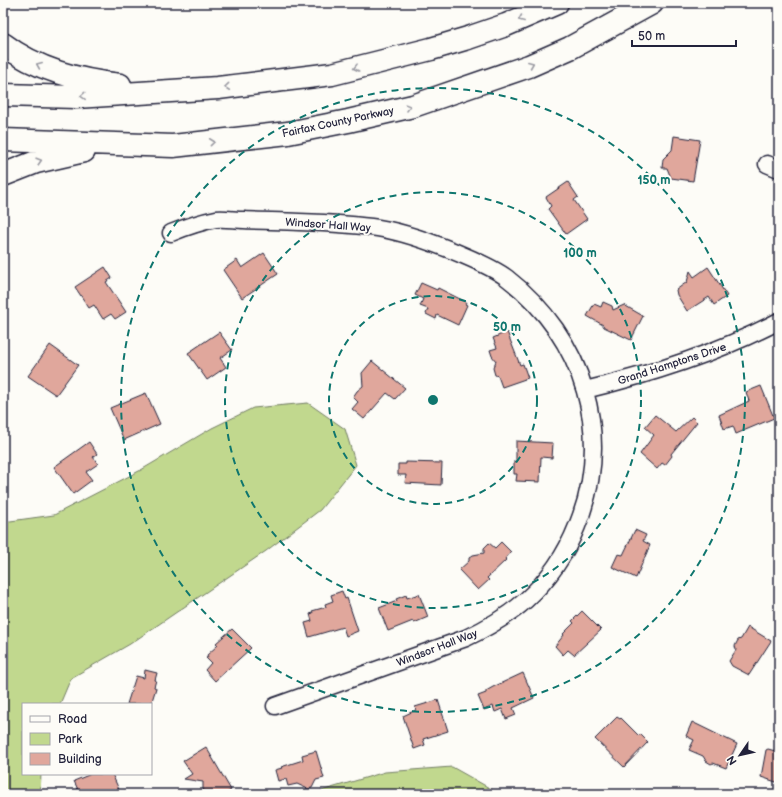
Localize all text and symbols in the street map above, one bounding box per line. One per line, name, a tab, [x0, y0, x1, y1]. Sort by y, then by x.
one-way arrow	[518, 14, 526, 22]
scale bar	[632, 22, 736, 48]
text: 50 m	[638, 29, 665, 44]
one-way arrow	[528, 61, 535, 69]
one-way arrow	[35, 62, 42, 70]
one-way arrow	[352, 64, 359, 72]
one-way arrow	[224, 83, 230, 92]
one-way arrow	[80, 92, 86, 101]
one-way arrow	[405, 103, 412, 111]
street label: Fairfax County Parkway	[281, 104, 395, 140]
one-way arrow	[209, 138, 215, 147]
one-way arrow	[36, 158, 43, 166]
text: 150 m	[638, 173, 670, 188]
street label: Windsor Hall Way	[285, 216, 371, 234]
text: 100 m	[563, 246, 597, 261]
text: 50 m	[493, 320, 521, 335]
street label: Grand Hamptons Drive	[616, 340, 728, 388]
centre of rings	[426, 393, 440, 407]
street label: Windsor Hall Way	[395, 627, 479, 669]
legend	[22, 703, 152, 775]
text: Road	[58, 712, 87, 727]
text: Park	[58, 732, 82, 747]
north arrow	[720, 735, 760, 775]
text: Building	[58, 752, 102, 767]
text: N	[724, 753, 740, 767]

